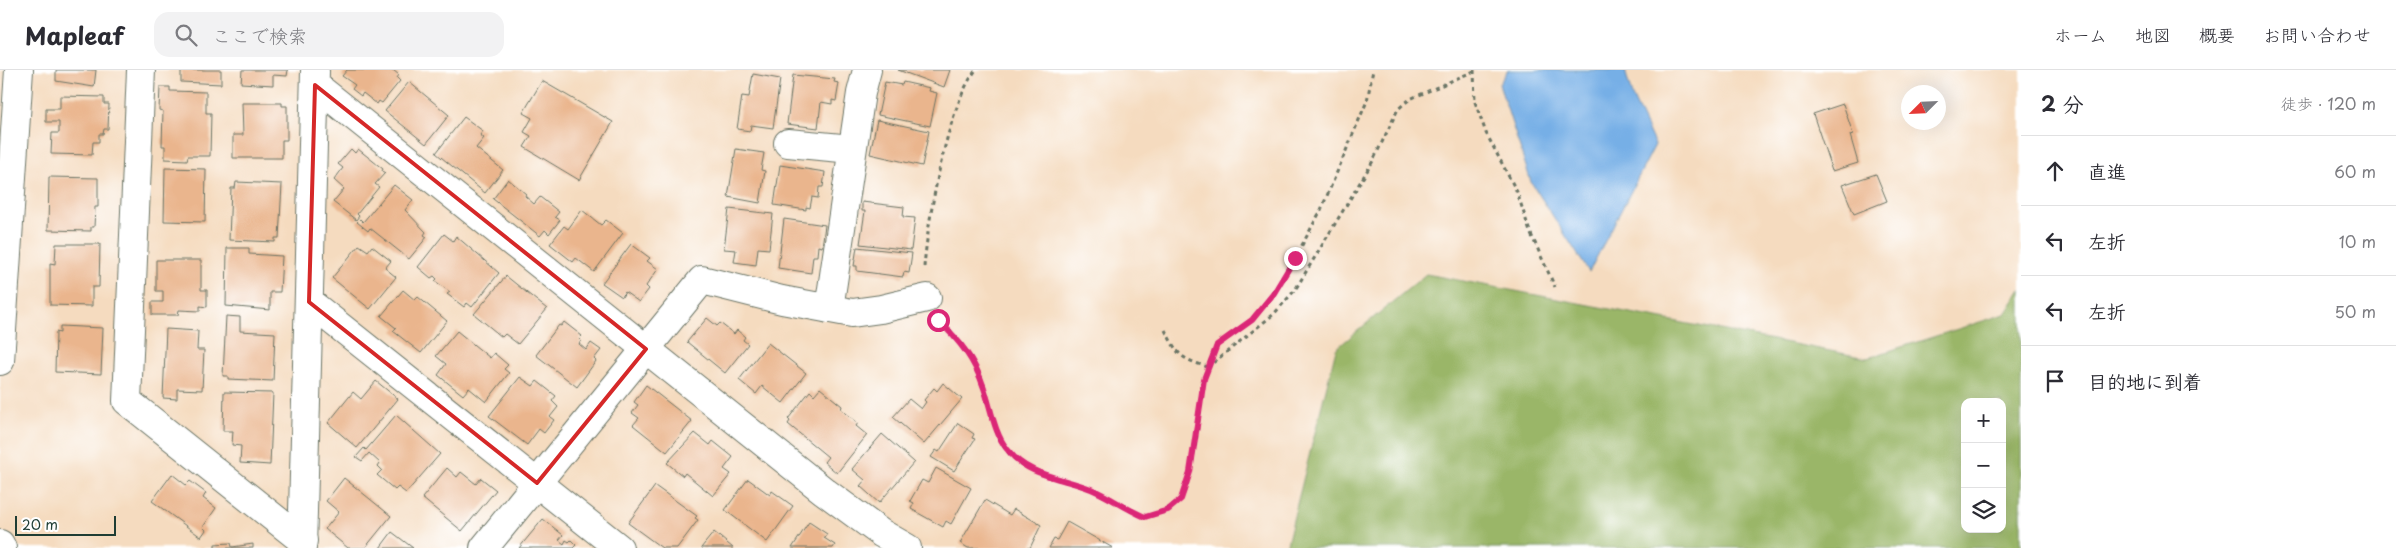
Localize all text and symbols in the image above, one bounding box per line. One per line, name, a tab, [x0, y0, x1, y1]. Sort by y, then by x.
search box	[154, 12, 504, 57]
text: Mapleaf	[25, 17, 124, 53]
icon: search	[172, 21, 200, 49]
text: ここで検索	[212, 21, 307, 49]
text: ホーム	[2054, 21, 2107, 48]
text: 地図	[2135, 21, 2171, 48]
text: 概要	[2199, 21, 2235, 48]
text: お問い合わせ	[2263, 21, 2371, 48]
north arrow	[1901, 85, 1946, 130]
text: 2 分	[2041, 87, 2083, 119]
text: 徒歩 · 120 m	[2281, 91, 2376, 115]
icon: ahead	[2041, 157, 2069, 185]
text: 直進	[2088, 157, 2126, 185]
text: 60 m	[2334, 159, 2376, 183]
icon: left	[2041, 227, 2069, 255]
text: 左折	[2088, 227, 2126, 255]
text: 10 m	[2339, 229, 2376, 253]
route end	[1284, 247, 1307, 270]
icon: left	[2041, 297, 2069, 325]
text: 左折	[2088, 297, 2126, 325]
text: 50 m	[2335, 299, 2376, 323]
route start	[927, 309, 950, 332]
icon: arrive	[2041, 367, 2069, 395]
text: 目的地に到着	[2088, 367, 2202, 395]
map controls	[1961, 398, 2006, 533]
button: +	[1961, 398, 2006, 443]
button: −	[1961, 443, 2006, 488]
button: layers	[1961, 488, 2006, 533]
scale bar	[15, 513, 116, 536]
text: 20 m	[22, 514, 58, 535]

